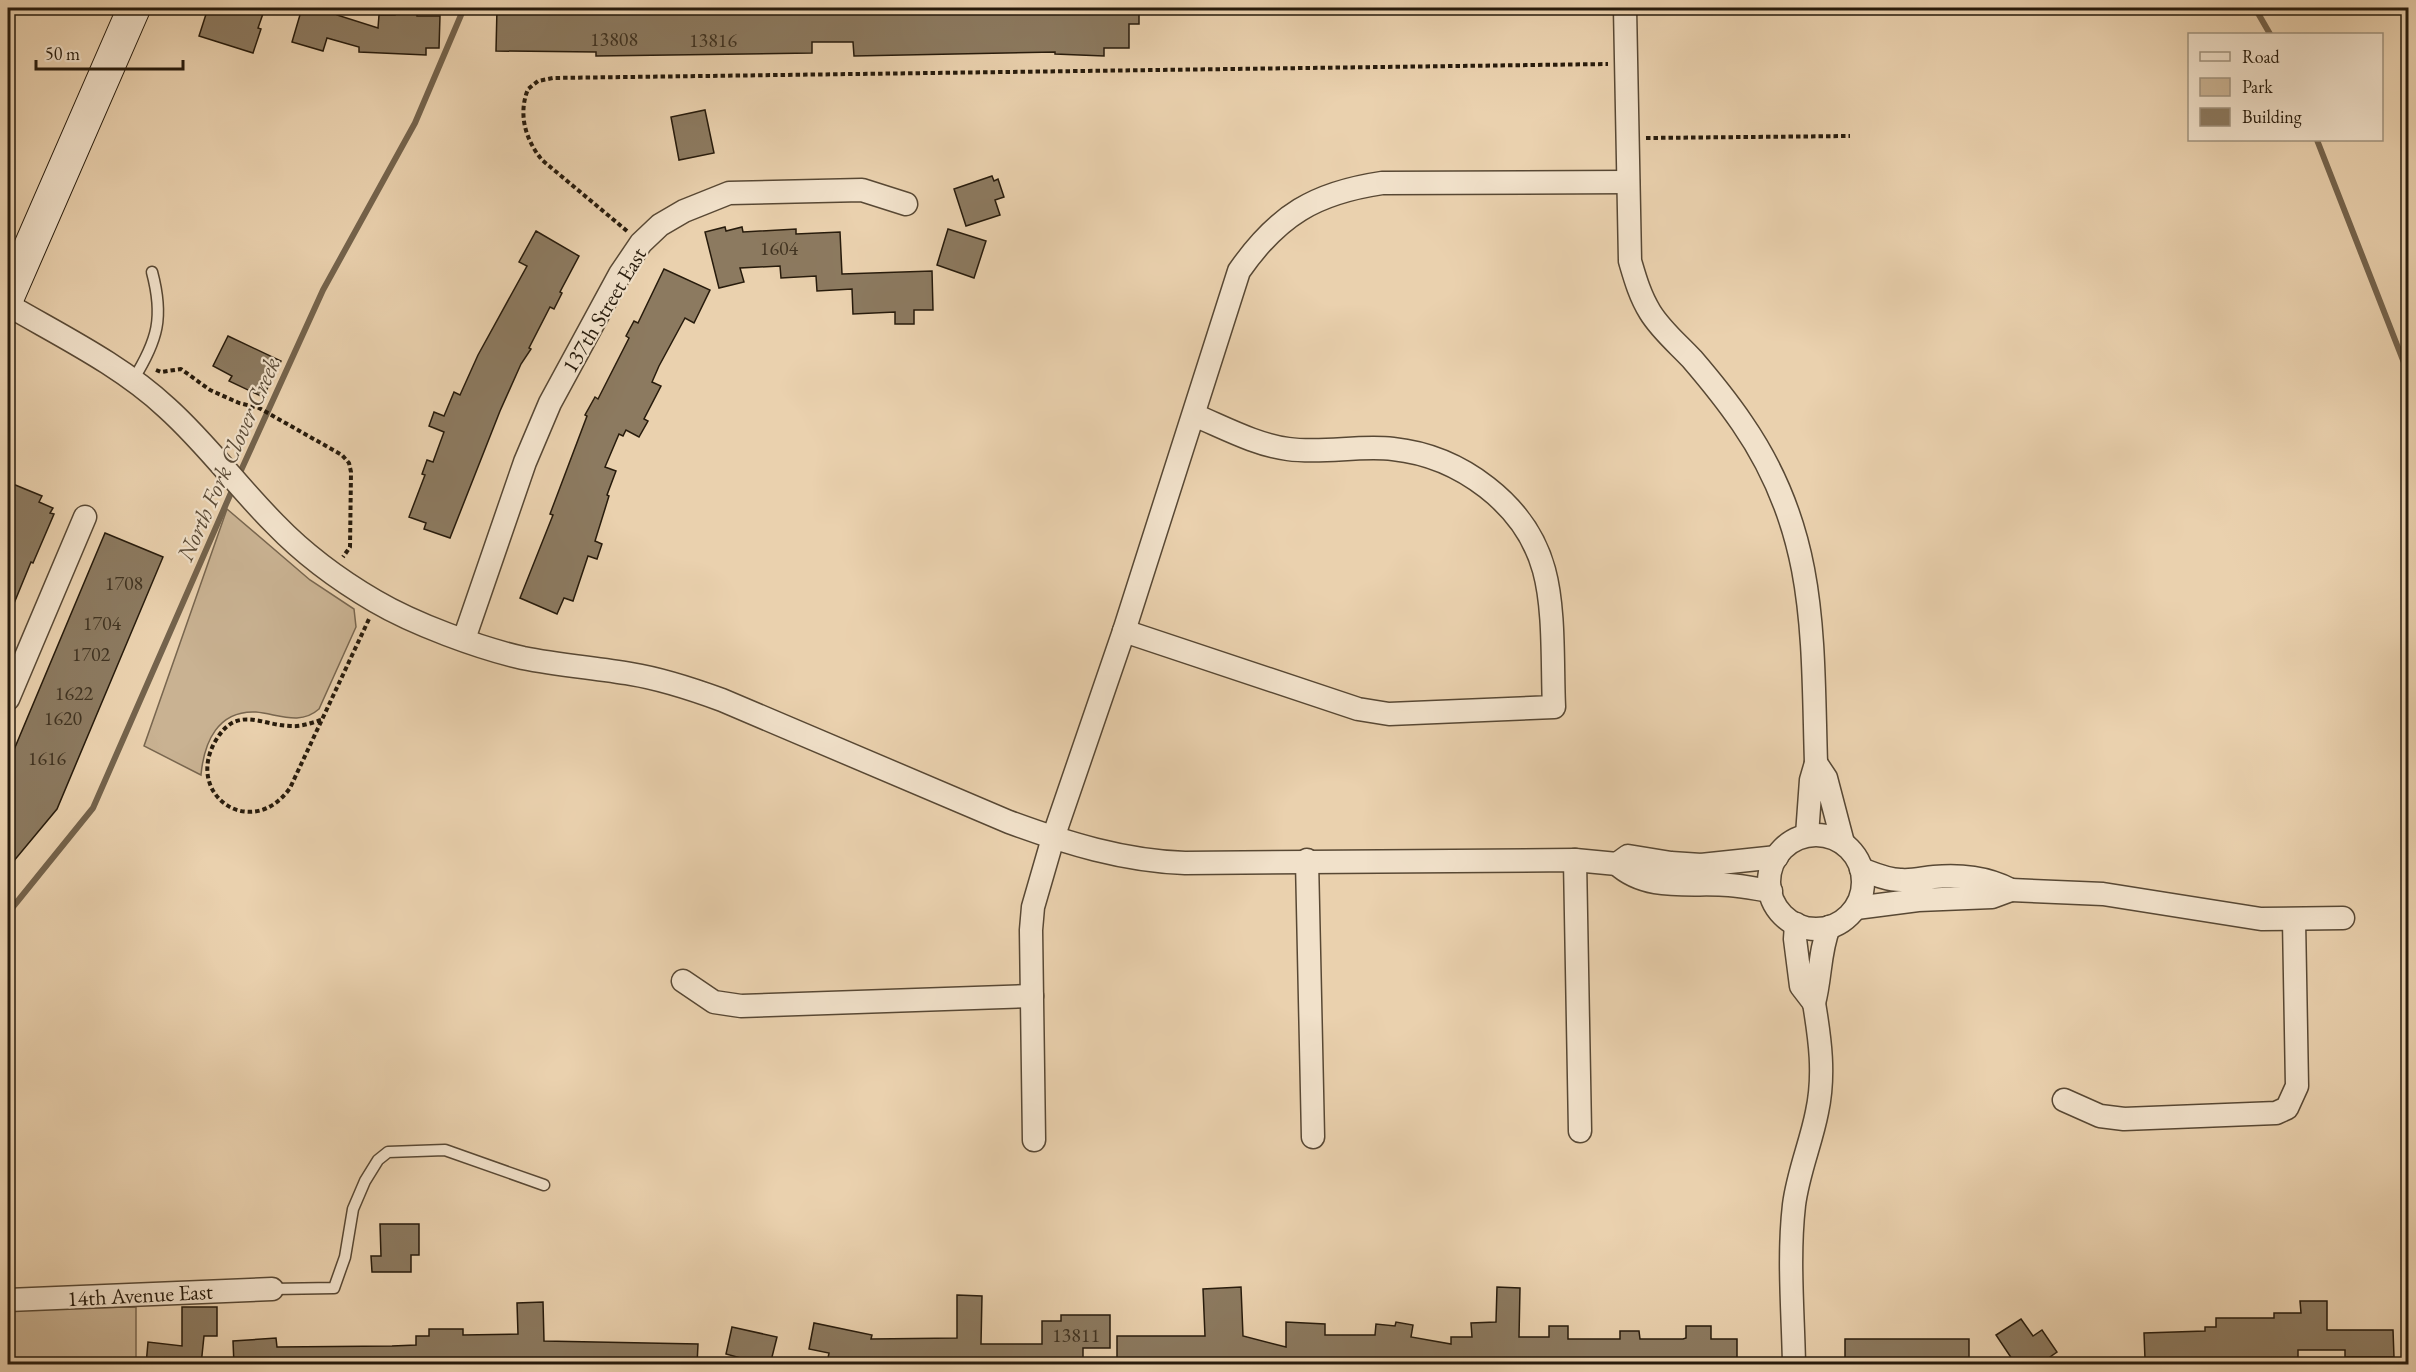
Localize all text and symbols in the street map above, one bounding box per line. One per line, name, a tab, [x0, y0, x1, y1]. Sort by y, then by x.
house number: 13808	[590, 26, 638, 52]
house number: 13816	[689, 27, 737, 53]
scale bar	[36, 33, 183, 71]
legend	[2188, 33, 2383, 141]
text: 50 m	[45, 42, 80, 65]
text: Road	[2242, 45, 2281, 68]
text: Park	[2242, 75, 2273, 98]
text: Building	[2242, 105, 2302, 128]
house number: 1604	[760, 235, 799, 261]
street label: 137th Street East	[555, 242, 653, 378]
water label: North Fork Clover Creek	[169, 352, 287, 567]
house number: 1708	[105, 570, 143, 596]
house number: 1704	[83, 610, 122, 636]
house number: 1702	[72, 641, 111, 667]
house number: 1622	[55, 680, 94, 706]
house number: 1620	[44, 705, 83, 731]
house number: 1616	[28, 745, 67, 771]
street label: 14th Avenue East	[66, 1277, 214, 1313]
house number: 13811	[1052, 1322, 1100, 1348]

